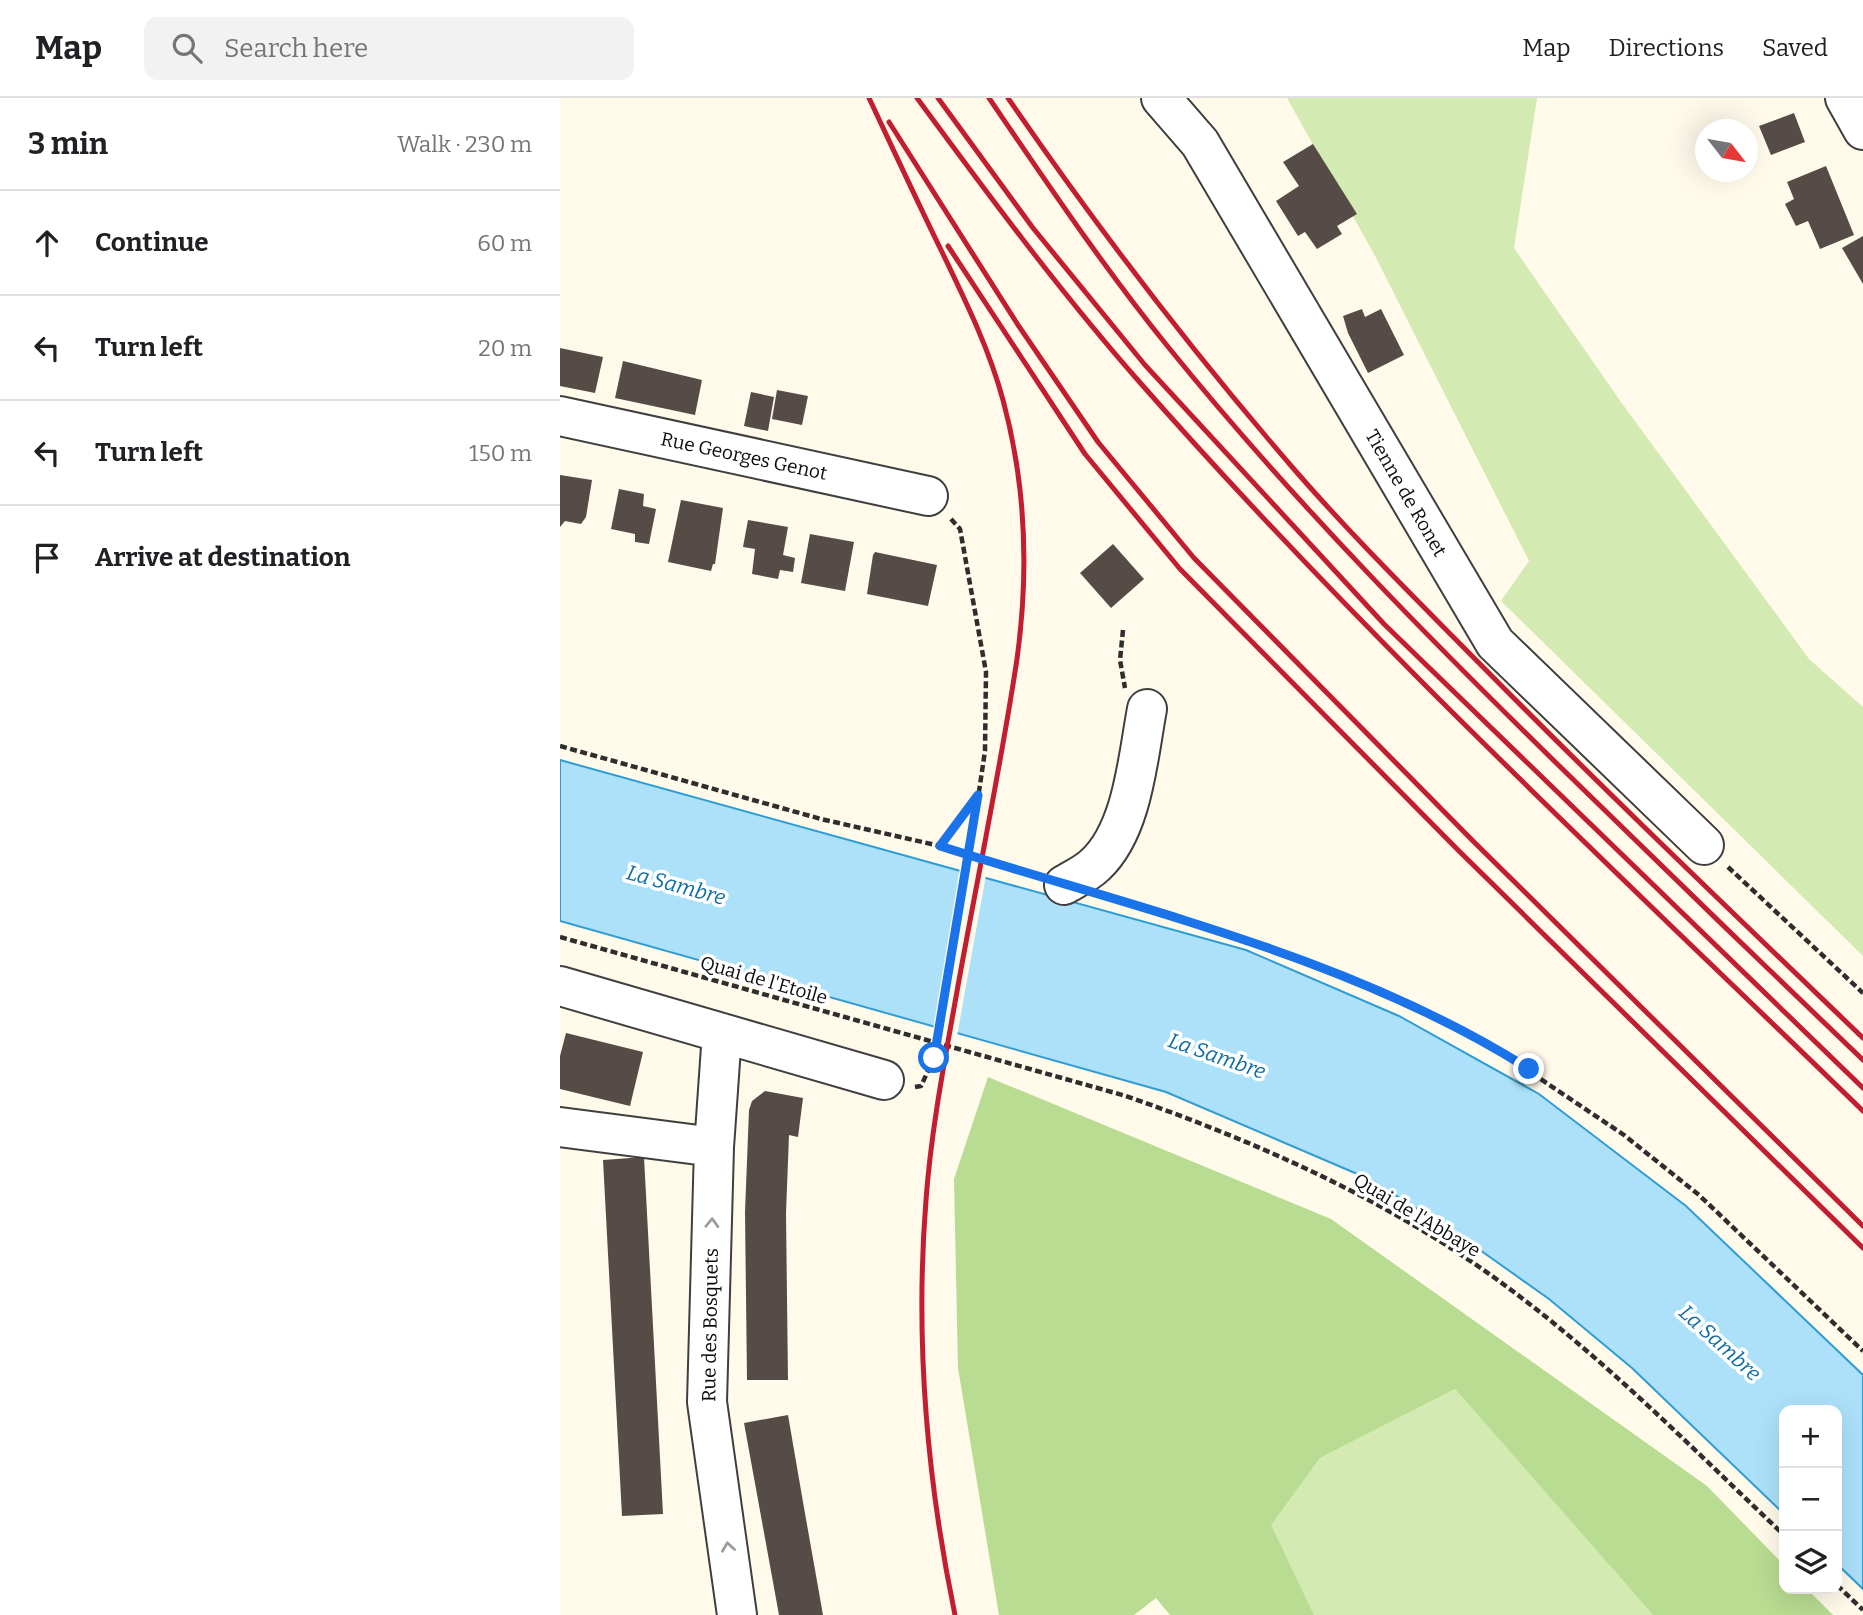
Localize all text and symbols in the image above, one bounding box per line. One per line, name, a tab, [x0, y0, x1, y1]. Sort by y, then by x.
search box	[144, 17, 634, 80]
text: Map	[35, 28, 102, 68]
icon: search	[168, 29, 206, 67]
text: Search here	[224, 33, 368, 64]
text: Map	[1522, 34, 1571, 62]
text: Directions	[1609, 34, 1724, 62]
text: Saved	[1762, 34, 1828, 62]
north arrow	[1695, 119, 1758, 182]
text: 3 min	[28, 126, 108, 162]
text: Walk · 230 m	[397, 130, 532, 158]
icon: ahead	[28, 224, 66, 262]
text: Continue	[95, 227, 209, 258]
text: 60 m	[477, 229, 532, 257]
icon: left	[28, 329, 66, 367]
text: Turn left	[95, 332, 203, 363]
text: 20 m	[478, 334, 532, 362]
street label: Tienne de Ronet	[1360, 425, 1452, 561]
street label: Rue Georges Genot	[659, 427, 829, 485]
icon: left	[28, 434, 66, 472]
text: Turn left	[95, 437, 203, 468]
text: 150 m	[469, 439, 532, 467]
icon: arrive	[28, 539, 66, 577]
text: Arrive at destination	[95, 542, 350, 573]
water label: La Sambre	[624, 859, 729, 911]
street label: Quai de l'Etoile	[698, 951, 830, 1009]
water label: La Sambre	[1165, 1027, 1270, 1085]
route start	[918, 1042, 949, 1073]
route end	[1513, 1053, 1544, 1084]
street label: Quai de l'Abbaye	[1349, 1168, 1485, 1262]
one-way arrow	[704, 1218, 719, 1229]
street label: Rue des Bosquets	[697, 1248, 723, 1402]
water label: La Sambre	[1674, 1299, 1767, 1387]
map controls	[1779, 1405, 1842, 1594]
button: +	[1779, 1405, 1842, 1468]
button: −	[1779, 1468, 1842, 1531]
button: layers	[1779, 1531, 1842, 1594]
one-way arrow	[720, 1542, 735, 1553]

